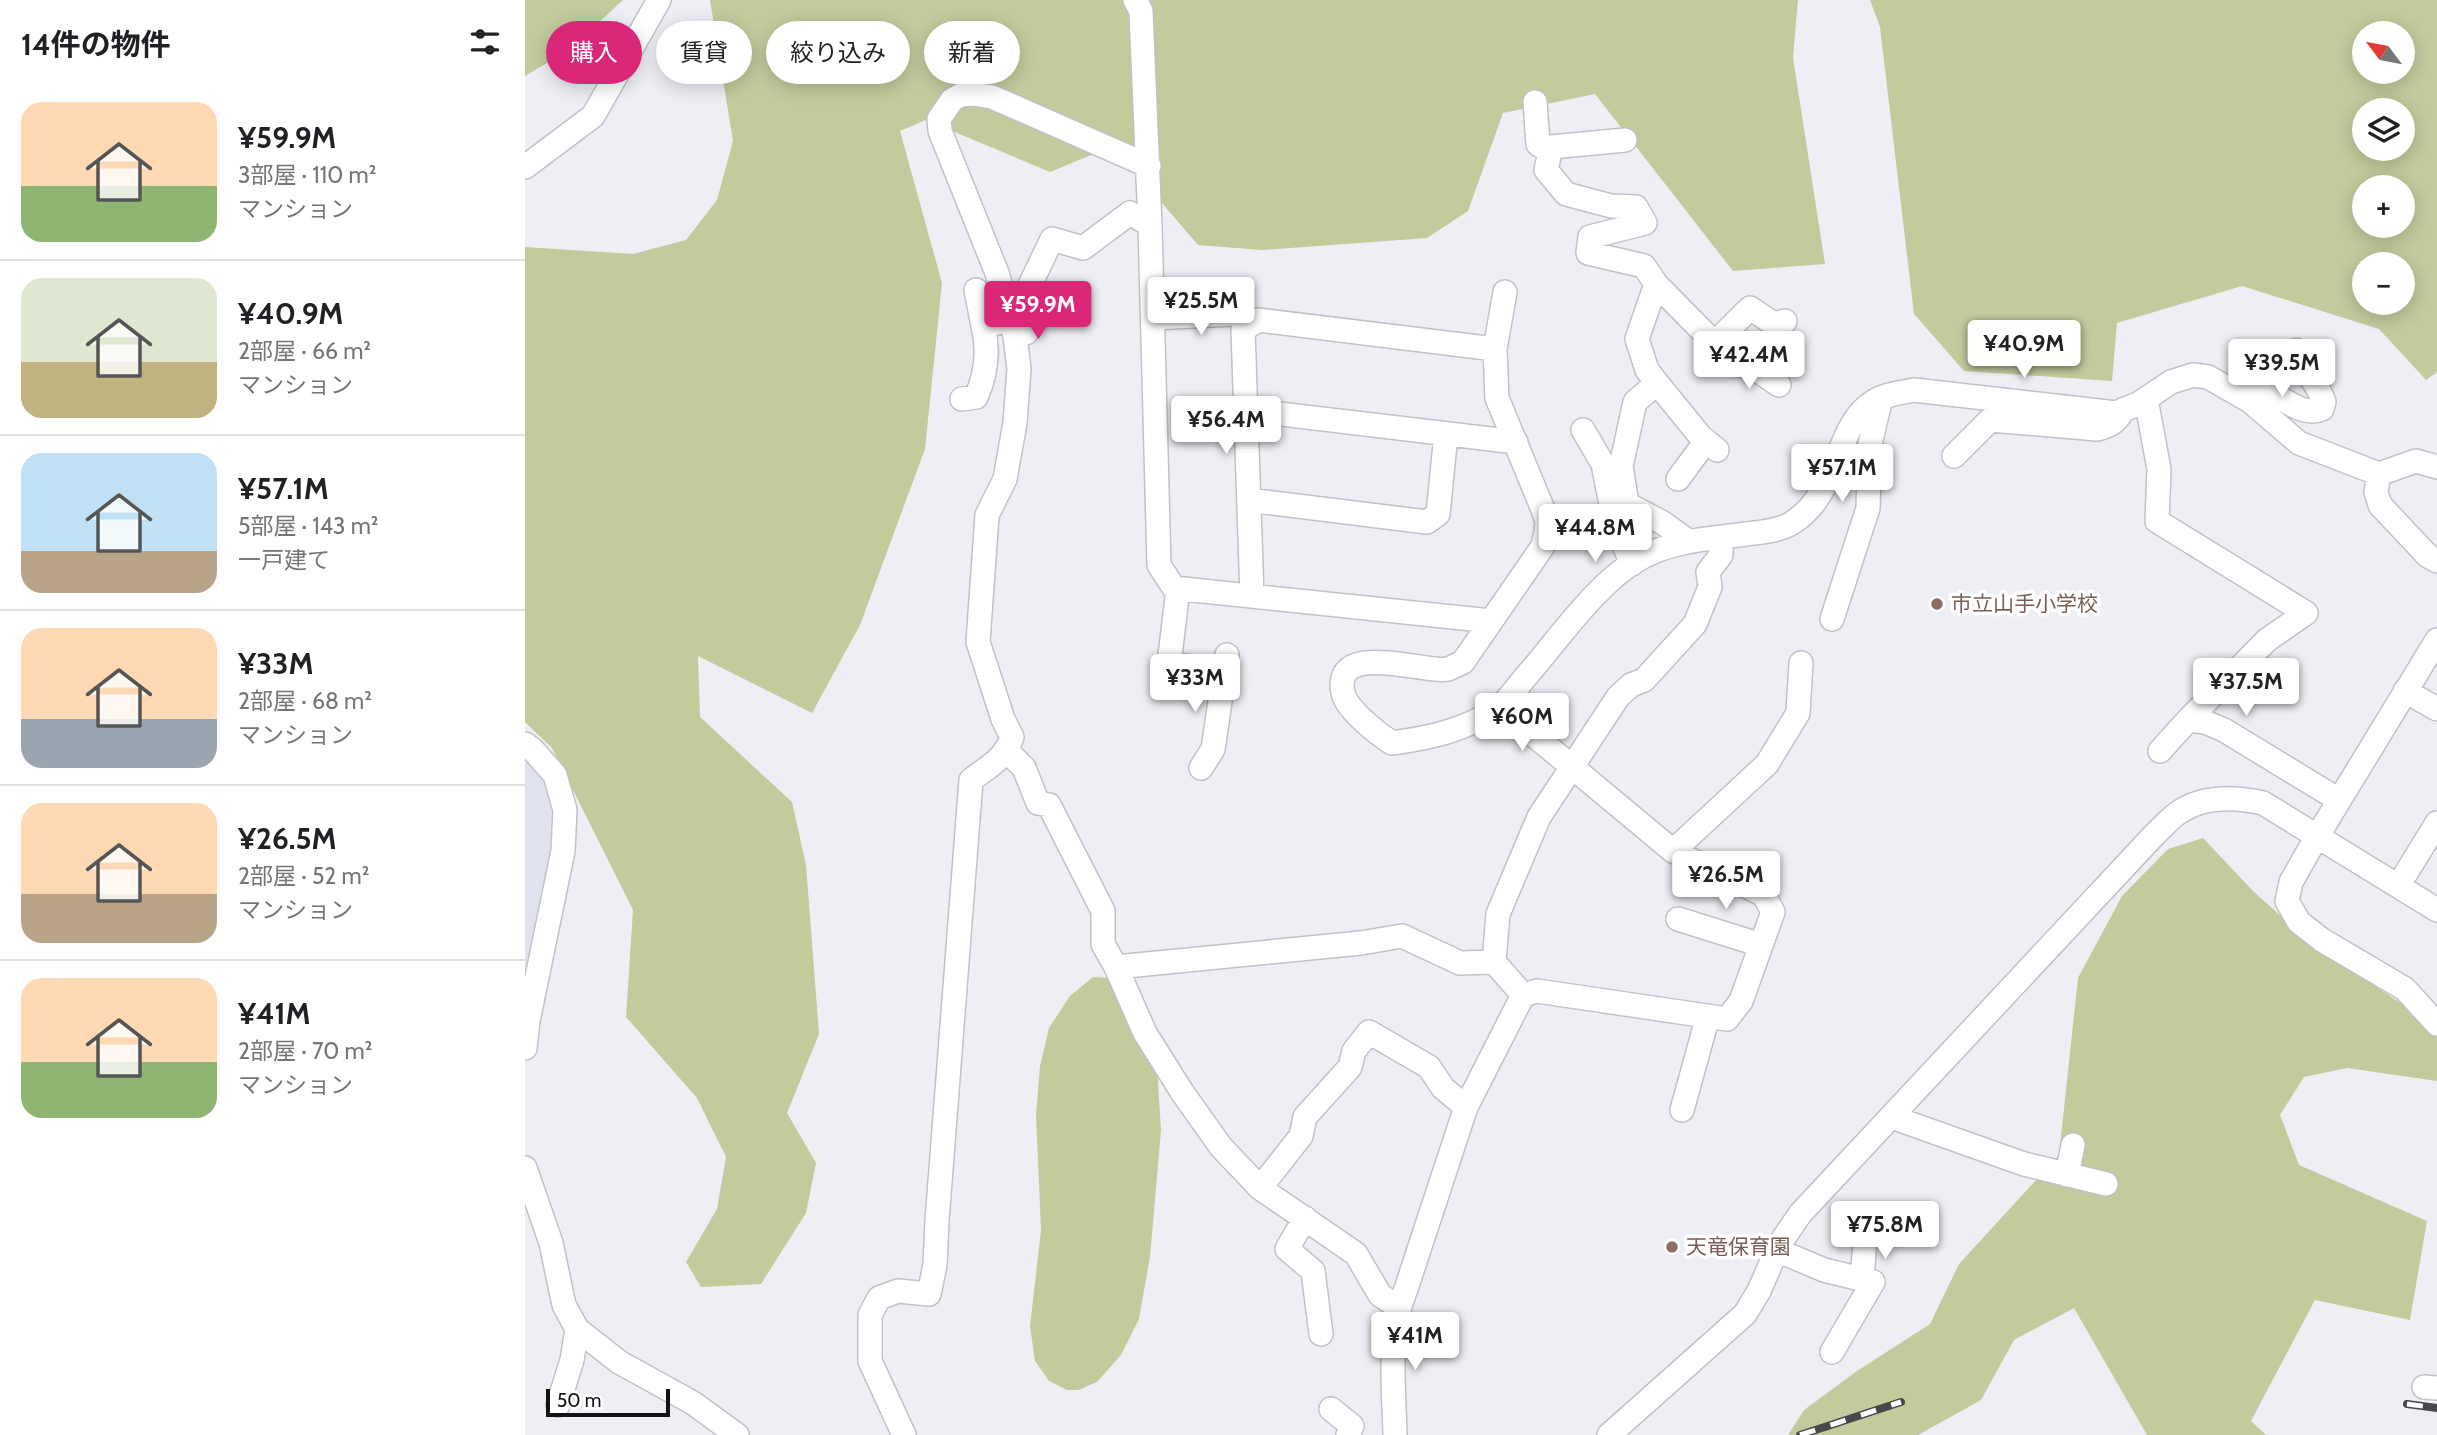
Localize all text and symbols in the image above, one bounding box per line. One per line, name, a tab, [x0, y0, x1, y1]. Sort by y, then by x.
chip: 購入	[546, 21, 642, 84]
chip: 賃貸	[656, 21, 752, 84]
chip: 絞り込み	[766, 21, 910, 84]
chip: 新着	[924, 21, 1020, 84]
north arrow	[2352, 21, 2415, 84]
map controls	[2352, 21, 2415, 315]
icon: filters	[466, 23, 504, 61]
text: 14件の物件	[21, 26, 171, 63]
button: layers	[2352, 98, 2415, 161]
text: ¥59.9M	[238, 119, 336, 156]
icon: home	[77, 130, 161, 214]
text: 3部屋 · 110 m²	[238, 161, 376, 189]
button: +	[2352, 175, 2415, 238]
text: マンション	[238, 195, 353, 223]
button: −	[2352, 252, 2415, 315]
pin: ¥25.5M	[1144, 278, 1258, 337]
pin: ¥59.9M	[981, 282, 1095, 341]
text: ¥25.5M	[1163, 286, 1239, 314]
text: ¥59.9M	[1000, 290, 1076, 318]
text: ¥40.9M	[238, 295, 343, 332]
icon: home	[77, 306, 161, 390]
pin: ¥40.9M	[1967, 320, 2081, 380]
text: ¥40.9M	[1984, 329, 2064, 357]
pin: ¥42.4M	[1692, 332, 1806, 391]
text: 2部屋 · 66 m²	[238, 337, 371, 365]
text: ¥42.4M	[1710, 340, 1788, 368]
pin: ¥39.5M	[2225, 340, 2339, 399]
text: ¥39.5M	[2244, 348, 2320, 376]
text: マンション	[238, 371, 353, 399]
pin: ¥56.4M	[1169, 396, 1283, 456]
text: ¥56.4M	[1187, 405, 1265, 433]
pin: ¥57.1M	[1785, 444, 1899, 504]
text: ¥57.1M	[1807, 453, 1877, 481]
text: ¥57.1M	[238, 470, 329, 507]
icon: home	[77, 481, 161, 565]
pin: ¥44.8M	[1538, 504, 1652, 564]
text: 5部屋 · 143 m²	[238, 512, 378, 540]
text: ¥44.8M	[1555, 513, 1635, 541]
text: 一戸建て	[238, 546, 330, 574]
place label: 市立山手小学校	[1951, 591, 2098, 616]
marker: 市立山手小学校	[1929, 596, 1945, 612]
text: ¥33M	[238, 645, 313, 682]
pin: ¥33M	[1154, 654, 1236, 714]
icon: home	[77, 656, 161, 740]
pin: ¥37.5M	[2189, 658, 2303, 718]
text: ¥33M	[1166, 663, 1224, 691]
text: ¥37.5M	[2209, 667, 2283, 695]
text: 2部屋 · 68 m²	[238, 687, 372, 715]
pin: ¥60M	[1481, 694, 1563, 753]
text: ¥60M	[1491, 702, 1553, 730]
text: マンション	[238, 721, 353, 749]
text: ¥26.5M	[238, 820, 337, 857]
icon: home	[77, 831, 161, 915]
pin: ¥26.5M	[1669, 852, 1783, 911]
text: ¥26.5M	[1688, 860, 1764, 888]
text: 2部屋 · 52 m²	[238, 862, 369, 890]
text: マンション	[238, 896, 353, 924]
text: ¥41M	[238, 995, 311, 1032]
icon: home	[77, 1006, 161, 1090]
text: 2部屋 · 70 m²	[238, 1037, 372, 1065]
text: マンション	[238, 1071, 353, 1099]
pin: ¥75.8M	[1828, 1202, 1942, 1261]
text: ¥75.8M	[1847, 1210, 1923, 1238]
place label: 天竜保育園	[1686, 1234, 1791, 1259]
marker: 天竜保育園	[1664, 1239, 1680, 1255]
pin: ¥41M	[1374, 1312, 1456, 1372]
text: ¥41M	[1387, 1321, 1443, 1349]
scale bar	[546, 1386, 670, 1418]
text: 50 m	[557, 1389, 601, 1412]

